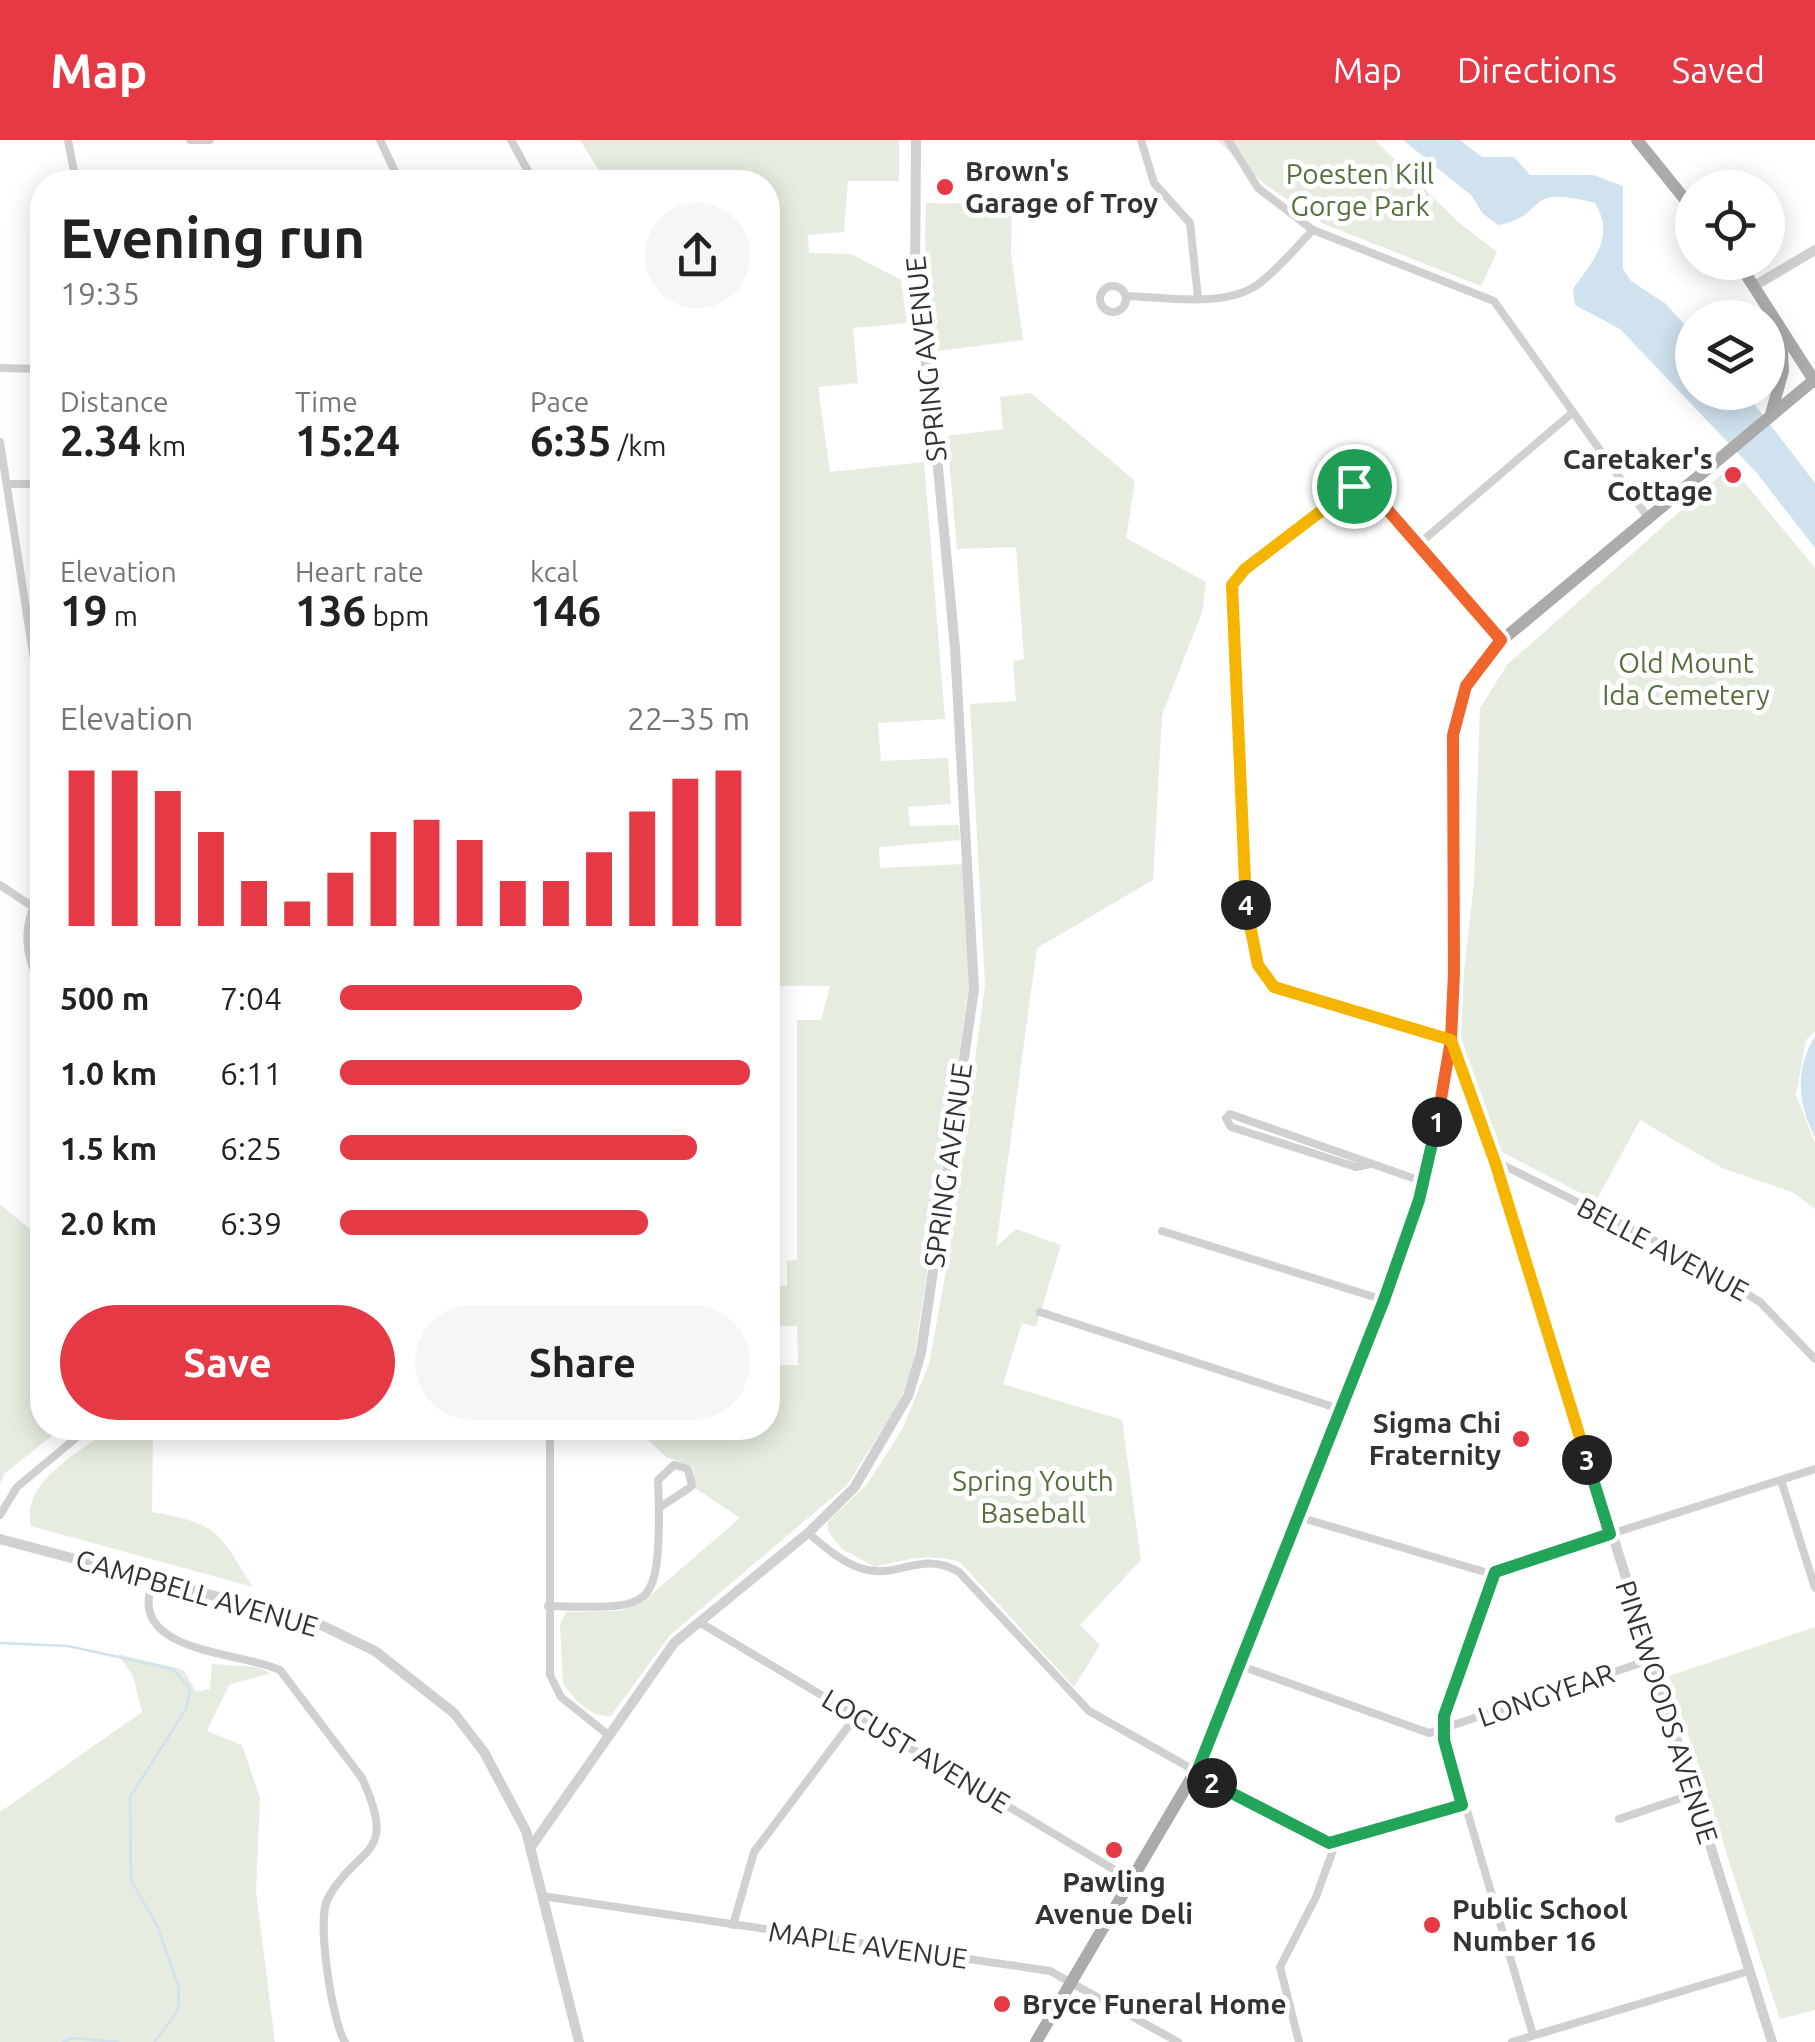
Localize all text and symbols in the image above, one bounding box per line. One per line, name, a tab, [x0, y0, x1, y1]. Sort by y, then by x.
text: Map	[50, 43, 148, 97]
text: Map	[1333, 50, 1402, 90]
text: Directions	[1457, 50, 1617, 90]
text: Saved	[1672, 50, 1765, 90]
place label: Brown's Garage of Troy	[965, 155, 1158, 218]
park label: Poesten Kill Gorge Park	[1286, 158, 1434, 221]
map controls	[1675, 170, 1785, 410]
button: locate	[1675, 170, 1785, 280]
marker: Brown's Garage of Troy	[934, 176, 956, 198]
button: share	[645, 203, 750, 308]
text: Evening run	[60, 207, 365, 268]
street label: SPRING AVENUE	[899, 255, 952, 463]
text: 19:35	[60, 275, 140, 311]
button: layers	[1675, 300, 1785, 410]
text: Distance	[60, 386, 168, 417]
text: Time	[295, 386, 358, 417]
text: Pace	[530, 386, 589, 417]
text: 2.34	[60, 417, 141, 464]
text: 15:24	[295, 417, 400, 464]
text: 6:35	[530, 417, 611, 464]
text: km	[141, 430, 186, 461]
text: /km	[611, 430, 666, 461]
place label: Caretaker's Cottage	[1563, 443, 1713, 506]
pin	[1312, 444, 1397, 529]
icon: arrive	[1327, 459, 1382, 514]
marker: Caretaker's Cottage	[1722, 464, 1744, 486]
text: Elevation	[60, 556, 177, 587]
text: Heart rate	[295, 556, 424, 587]
text: kcal	[530, 556, 578, 587]
text: 19	[60, 587, 107, 634]
text: 136	[295, 587, 366, 634]
text: 146	[530, 587, 601, 634]
text: m	[107, 600, 138, 631]
text: bpm	[366, 600, 429, 631]
park label: Old Mount Ida Cemetery	[1602, 647, 1770, 710]
text: Elevation	[60, 700, 193, 736]
text: 22–35 m	[627, 700, 750, 736]
pin: 4	[1221, 880, 1271, 930]
text: 4	[1238, 889, 1254, 920]
text: 500 m	[60, 980, 149, 1016]
text: 7:04	[220, 980, 282, 1016]
text: 1.0 km	[60, 1055, 157, 1091]
text: 6:11	[220, 1055, 282, 1091]
street label: SPRING AVENUE	[918, 1061, 977, 1269]
pin: 1	[1412, 1097, 1462, 1147]
text: 1	[1429, 1106, 1445, 1137]
text: 1.5 km	[60, 1130, 157, 1166]
text: 6:25	[220, 1130, 282, 1166]
street label: BELLE AVENUE	[1572, 1190, 1754, 1307]
text: 2.0 km	[60, 1205, 157, 1241]
text: 6:39	[220, 1205, 282, 1241]
button: Save	[60, 1305, 395, 1420]
button: Share	[415, 1305, 750, 1420]
place label: Sigma Chi Fraternity	[1369, 1407, 1501, 1470]
marker: Sigma Chi Fraternity	[1510, 1428, 1532, 1450]
pin: 3	[1562, 1435, 1612, 1485]
text: 3	[1579, 1444, 1595, 1475]
park label: Spring Youth Baseball	[952, 1465, 1114, 1528]
street label: CAMPBELL AVENUE	[72, 1543, 322, 1642]
street label: PINEWOODS AVENUE	[1610, 1576, 1725, 1847]
street label: LONGYEAR	[1474, 1657, 1618, 1732]
street label: LOCUST AVENUE	[817, 1682, 1016, 1819]
pin: 2	[1187, 1758, 1237, 1808]
text: 2	[1204, 1767, 1220, 1798]
marker: Pawling Avenue Deli	[1103, 1839, 1125, 1861]
place label: Pawling Avenue Deli	[1035, 1866, 1193, 1929]
place label: Public School Number 16	[1452, 1893, 1628, 1956]
marker: Public School Number 16	[1421, 1914, 1443, 1936]
street label: MAPLE AVENUE	[767, 1915, 970, 1974]
place label: Bryce Funeral Home	[1022, 1988, 1287, 2019]
marker: Bryce Funeral Home	[991, 1993, 1013, 2015]

